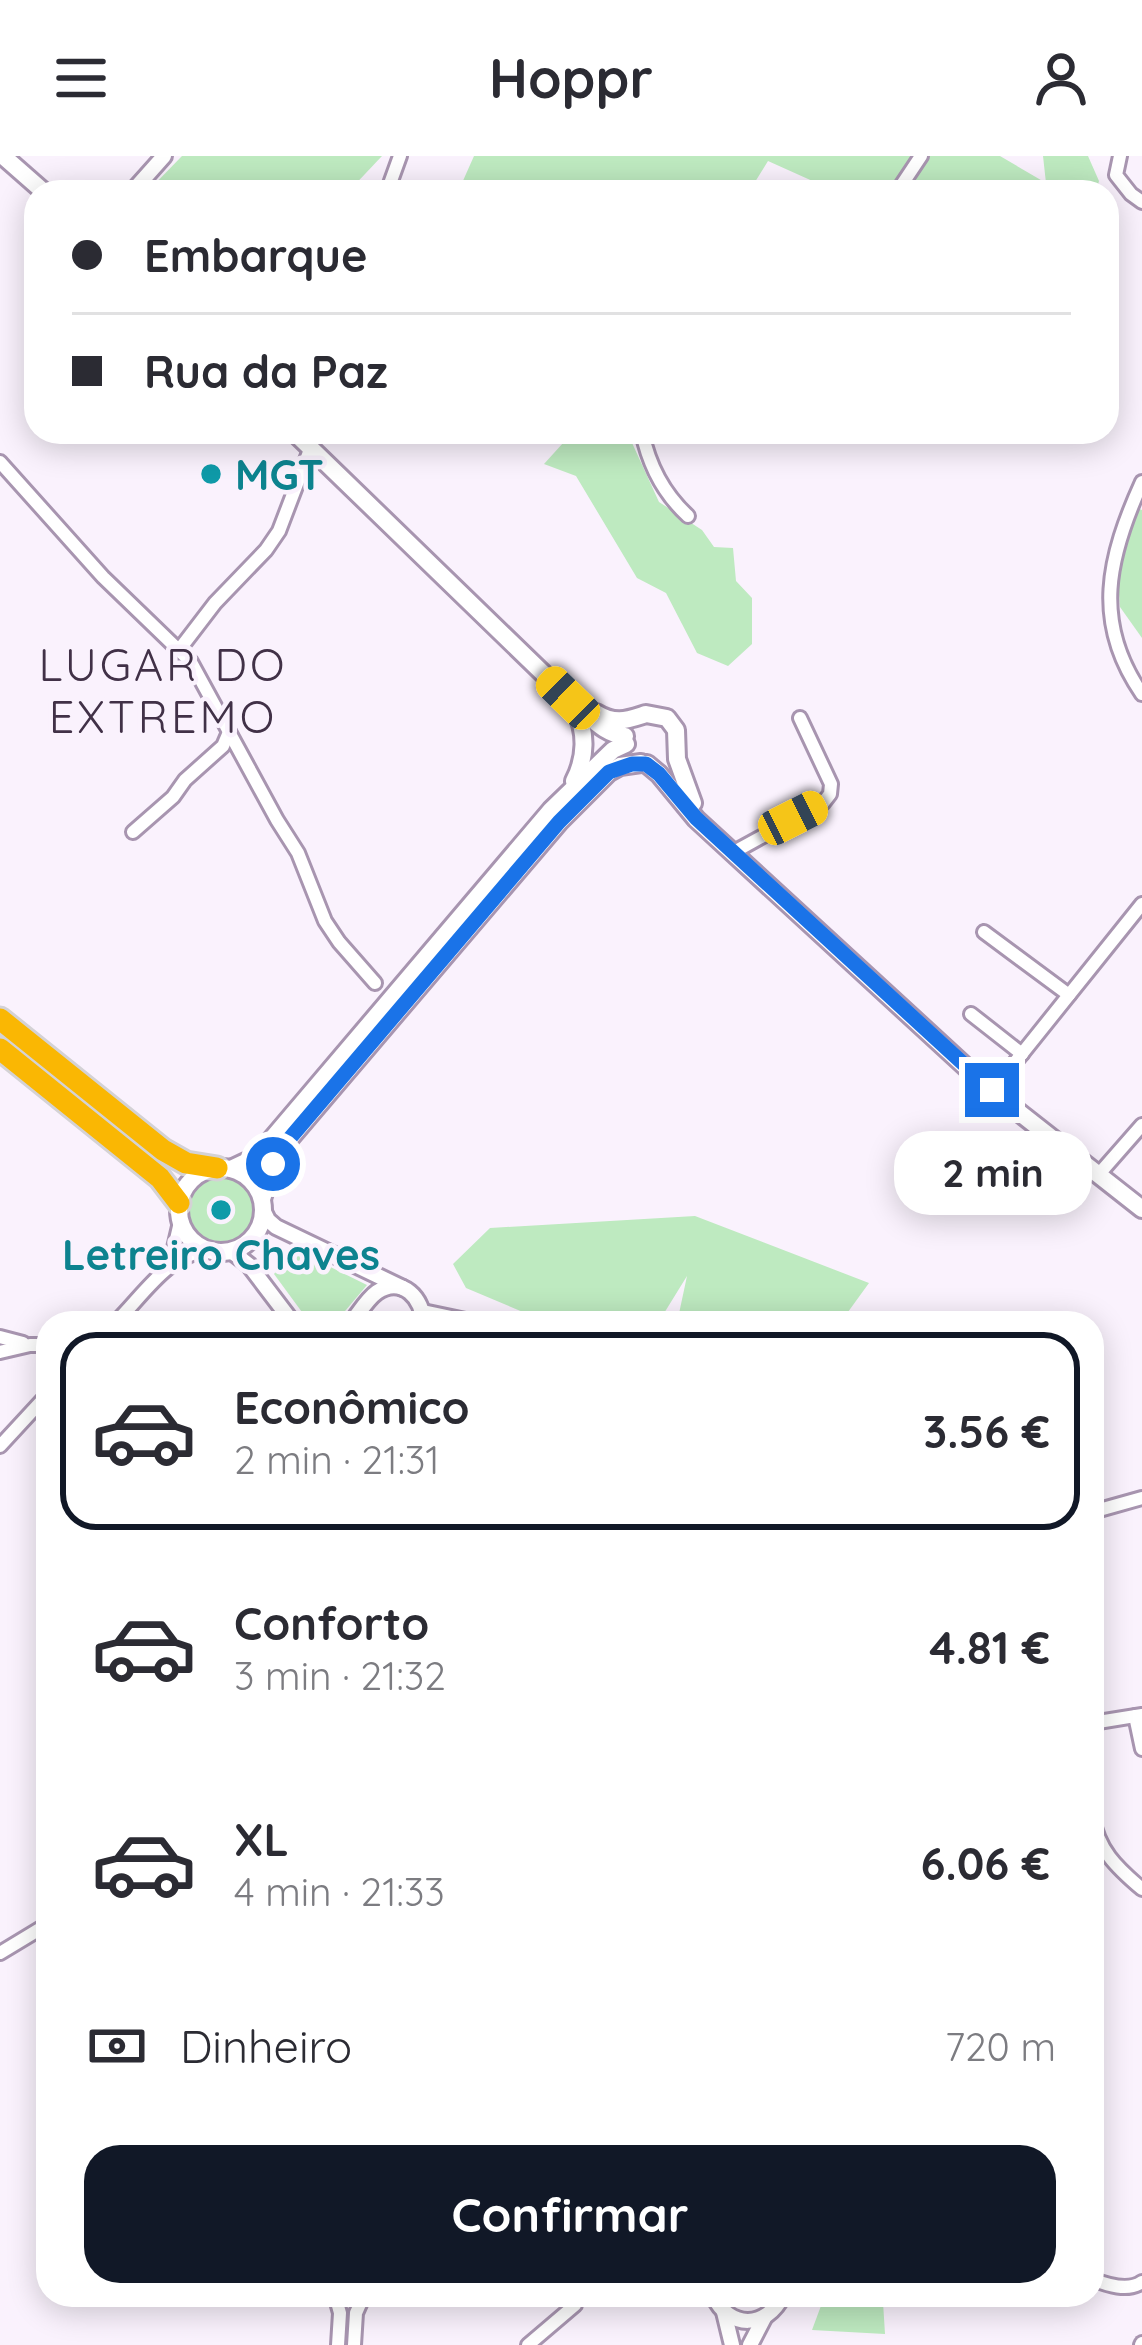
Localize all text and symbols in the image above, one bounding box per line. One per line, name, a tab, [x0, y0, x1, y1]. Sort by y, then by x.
text: Hoppr	[489, 44, 653, 112]
icon: menu	[48, 45, 114, 111]
icon: person	[1028, 45, 1094, 111]
text: Embarque	[144, 227, 368, 283]
text: Rua da Paz	[144, 343, 388, 399]
place label: MGT	[235, 448, 324, 501]
marker: MGT	[198, 461, 224, 487]
district label: LUGAR DO EXTREMO	[39, 636, 287, 744]
car	[530, 660, 606, 736]
car	[753, 786, 833, 850]
route end	[965, 1063, 1019, 1117]
callout: 2 min	[893, 1132, 1091, 1216]
route start	[246, 1137, 300, 1191]
text: 2 min	[942, 1148, 1044, 1197]
marker: Letreiro Chaves	[208, 1197, 234, 1223]
place label: Letreiro Chaves	[62, 1228, 380, 1281]
icon: car	[90, 1377, 198, 1485]
text: Econômico	[234, 1379, 470, 1435]
text: 3.56 €	[923, 1403, 1050, 1459]
text: 2 min · 21:31	[234, 1435, 440, 1484]
icon: car	[90, 1593, 198, 1701]
text: Conforto	[234, 1595, 429, 1651]
text: 4.81 €	[929, 1619, 1050, 1675]
text: 3 min · 21:32	[234, 1651, 446, 1700]
icon: car	[90, 1809, 198, 1917]
text: XL	[234, 1811, 289, 1867]
text: 6.06 €	[921, 1835, 1050, 1891]
text: 4 min · 21:33	[234, 1867, 445, 1916]
icon: cash	[84, 2013, 150, 2079]
text: Dinheiro	[180, 2018, 352, 2074]
text: 720 m	[945, 2022, 1056, 2071]
button: Confirmar	[84, 2145, 1056, 2283]

